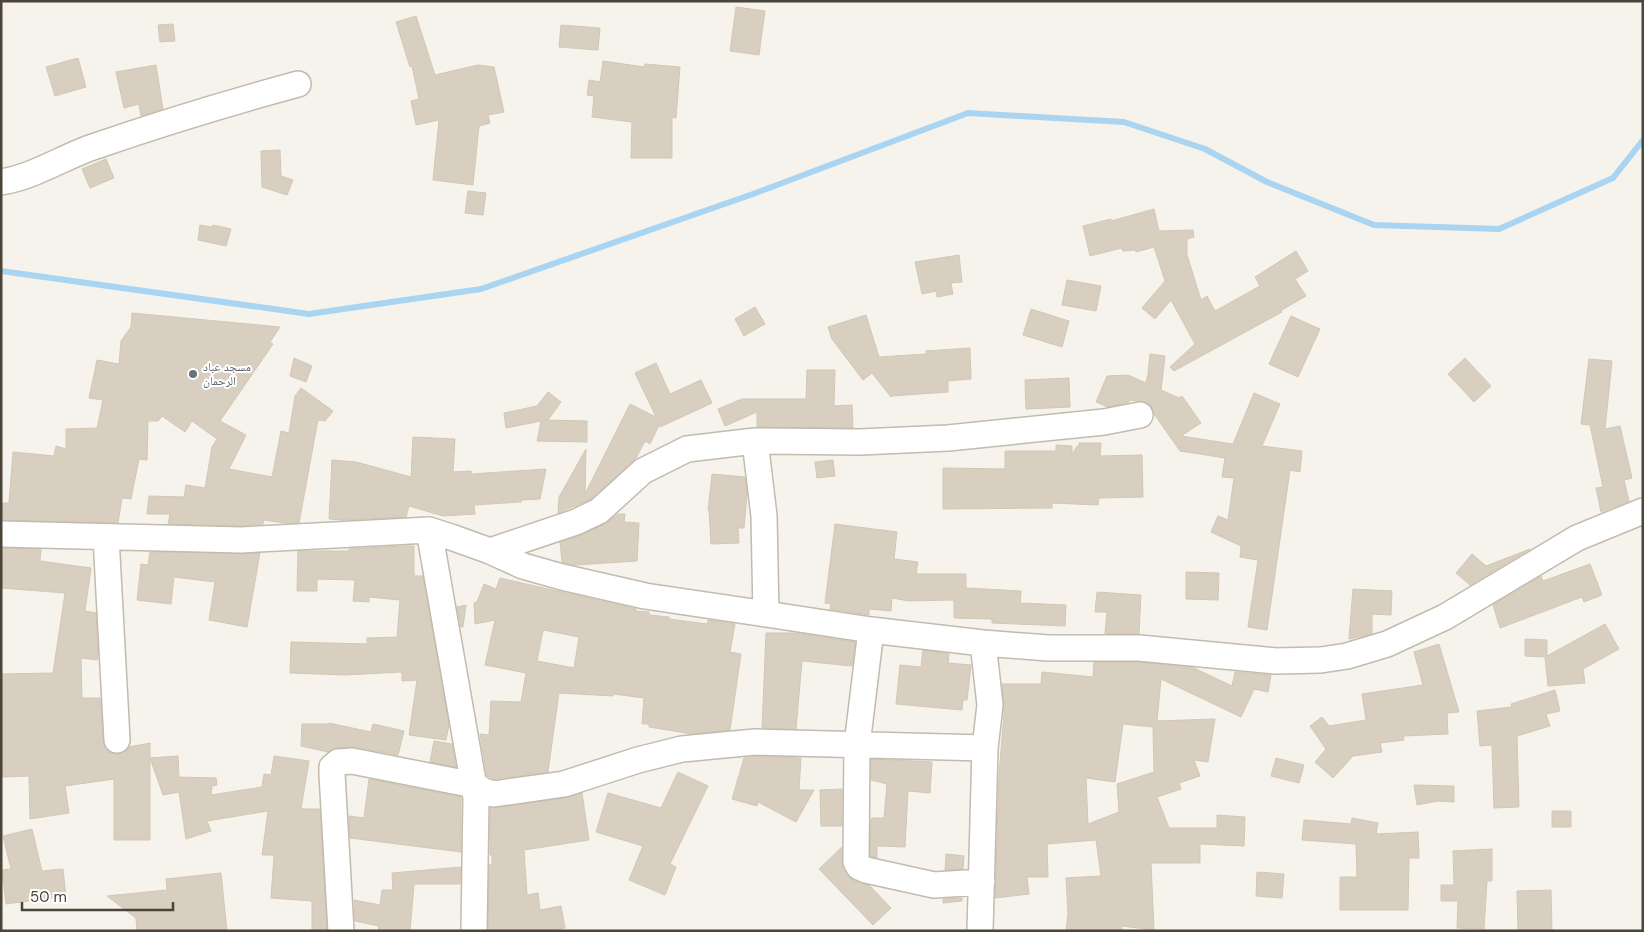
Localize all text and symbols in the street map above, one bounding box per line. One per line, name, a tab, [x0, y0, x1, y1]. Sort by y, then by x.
place label: مسجد عباد الرحمان	[203, 359, 251, 389]
marker: مسجد عباد الرحمان	[187, 368, 199, 380]
scale bar	[22, 880, 174, 912]
text: 50 m	[30, 887, 67, 907]

